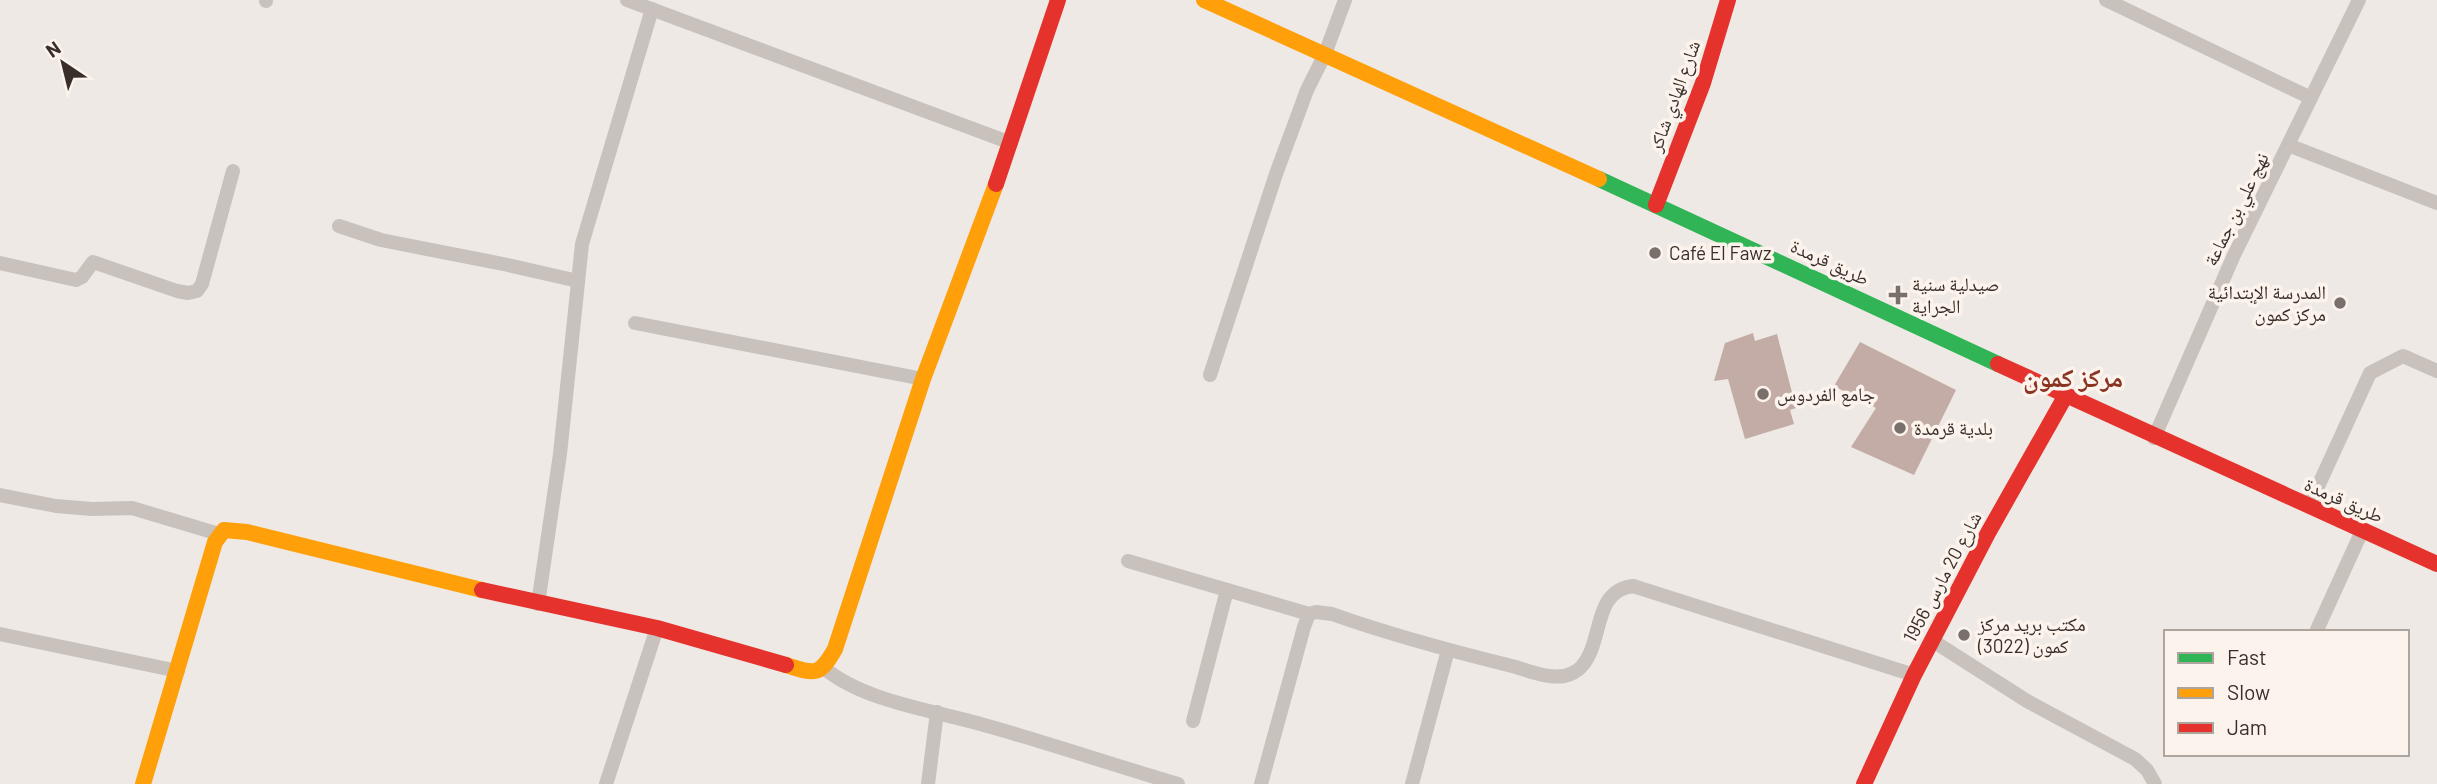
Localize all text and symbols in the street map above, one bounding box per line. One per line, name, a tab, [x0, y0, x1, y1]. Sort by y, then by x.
north arrow	[28, 28, 98, 98]
text: N	[41, 36, 65, 62]
street label: شارع الهادي شاكر	[1642, 37, 1709, 157]
street label: نهج علي بن جماعة	[2198, 148, 2277, 271]
street label: طريق قرمدة	[1787, 233, 1873, 291]
place label: Café El Fawz	[1669, 241, 1771, 264]
marker: Café El Fawz	[1647, 245, 1663, 261]
place label: صيدلية سنية الجراية	[1912, 272, 2000, 318]
place label: المدرسة الإبتدائية مركز كمون	[2208, 280, 2326, 326]
marker: صيدلية سنية الجراية	[1890, 287, 1906, 303]
marker: المدرسة الإبتدائية مركز كمون	[2332, 295, 2348, 311]
district label: مركز كمون	[2023, 361, 2123, 394]
place label: جامع الفردوس	[1777, 382, 1875, 407]
marker: جامع الفردوس	[1755, 386, 1771, 402]
place label: بلدية قرمدة	[1914, 416, 1993, 440]
marker: بلدية قرمدة	[1892, 420, 1908, 436]
street label: طريق قرمدة	[2301, 472, 2387, 528]
street label: شارع 20 مارس 1956	[1897, 508, 1987, 646]
place label: مكتب بريد مركز كمون (3022)	[1977, 612, 2086, 658]
marker: مكتب بريد مركز كمون (3022)	[1956, 627, 1972, 643]
legend	[2164, 630, 2409, 756]
text: Fast	[2227, 644, 2267, 669]
text: Slow	[2227, 679, 2270, 704]
text: Jam	[2227, 714, 2267, 739]

